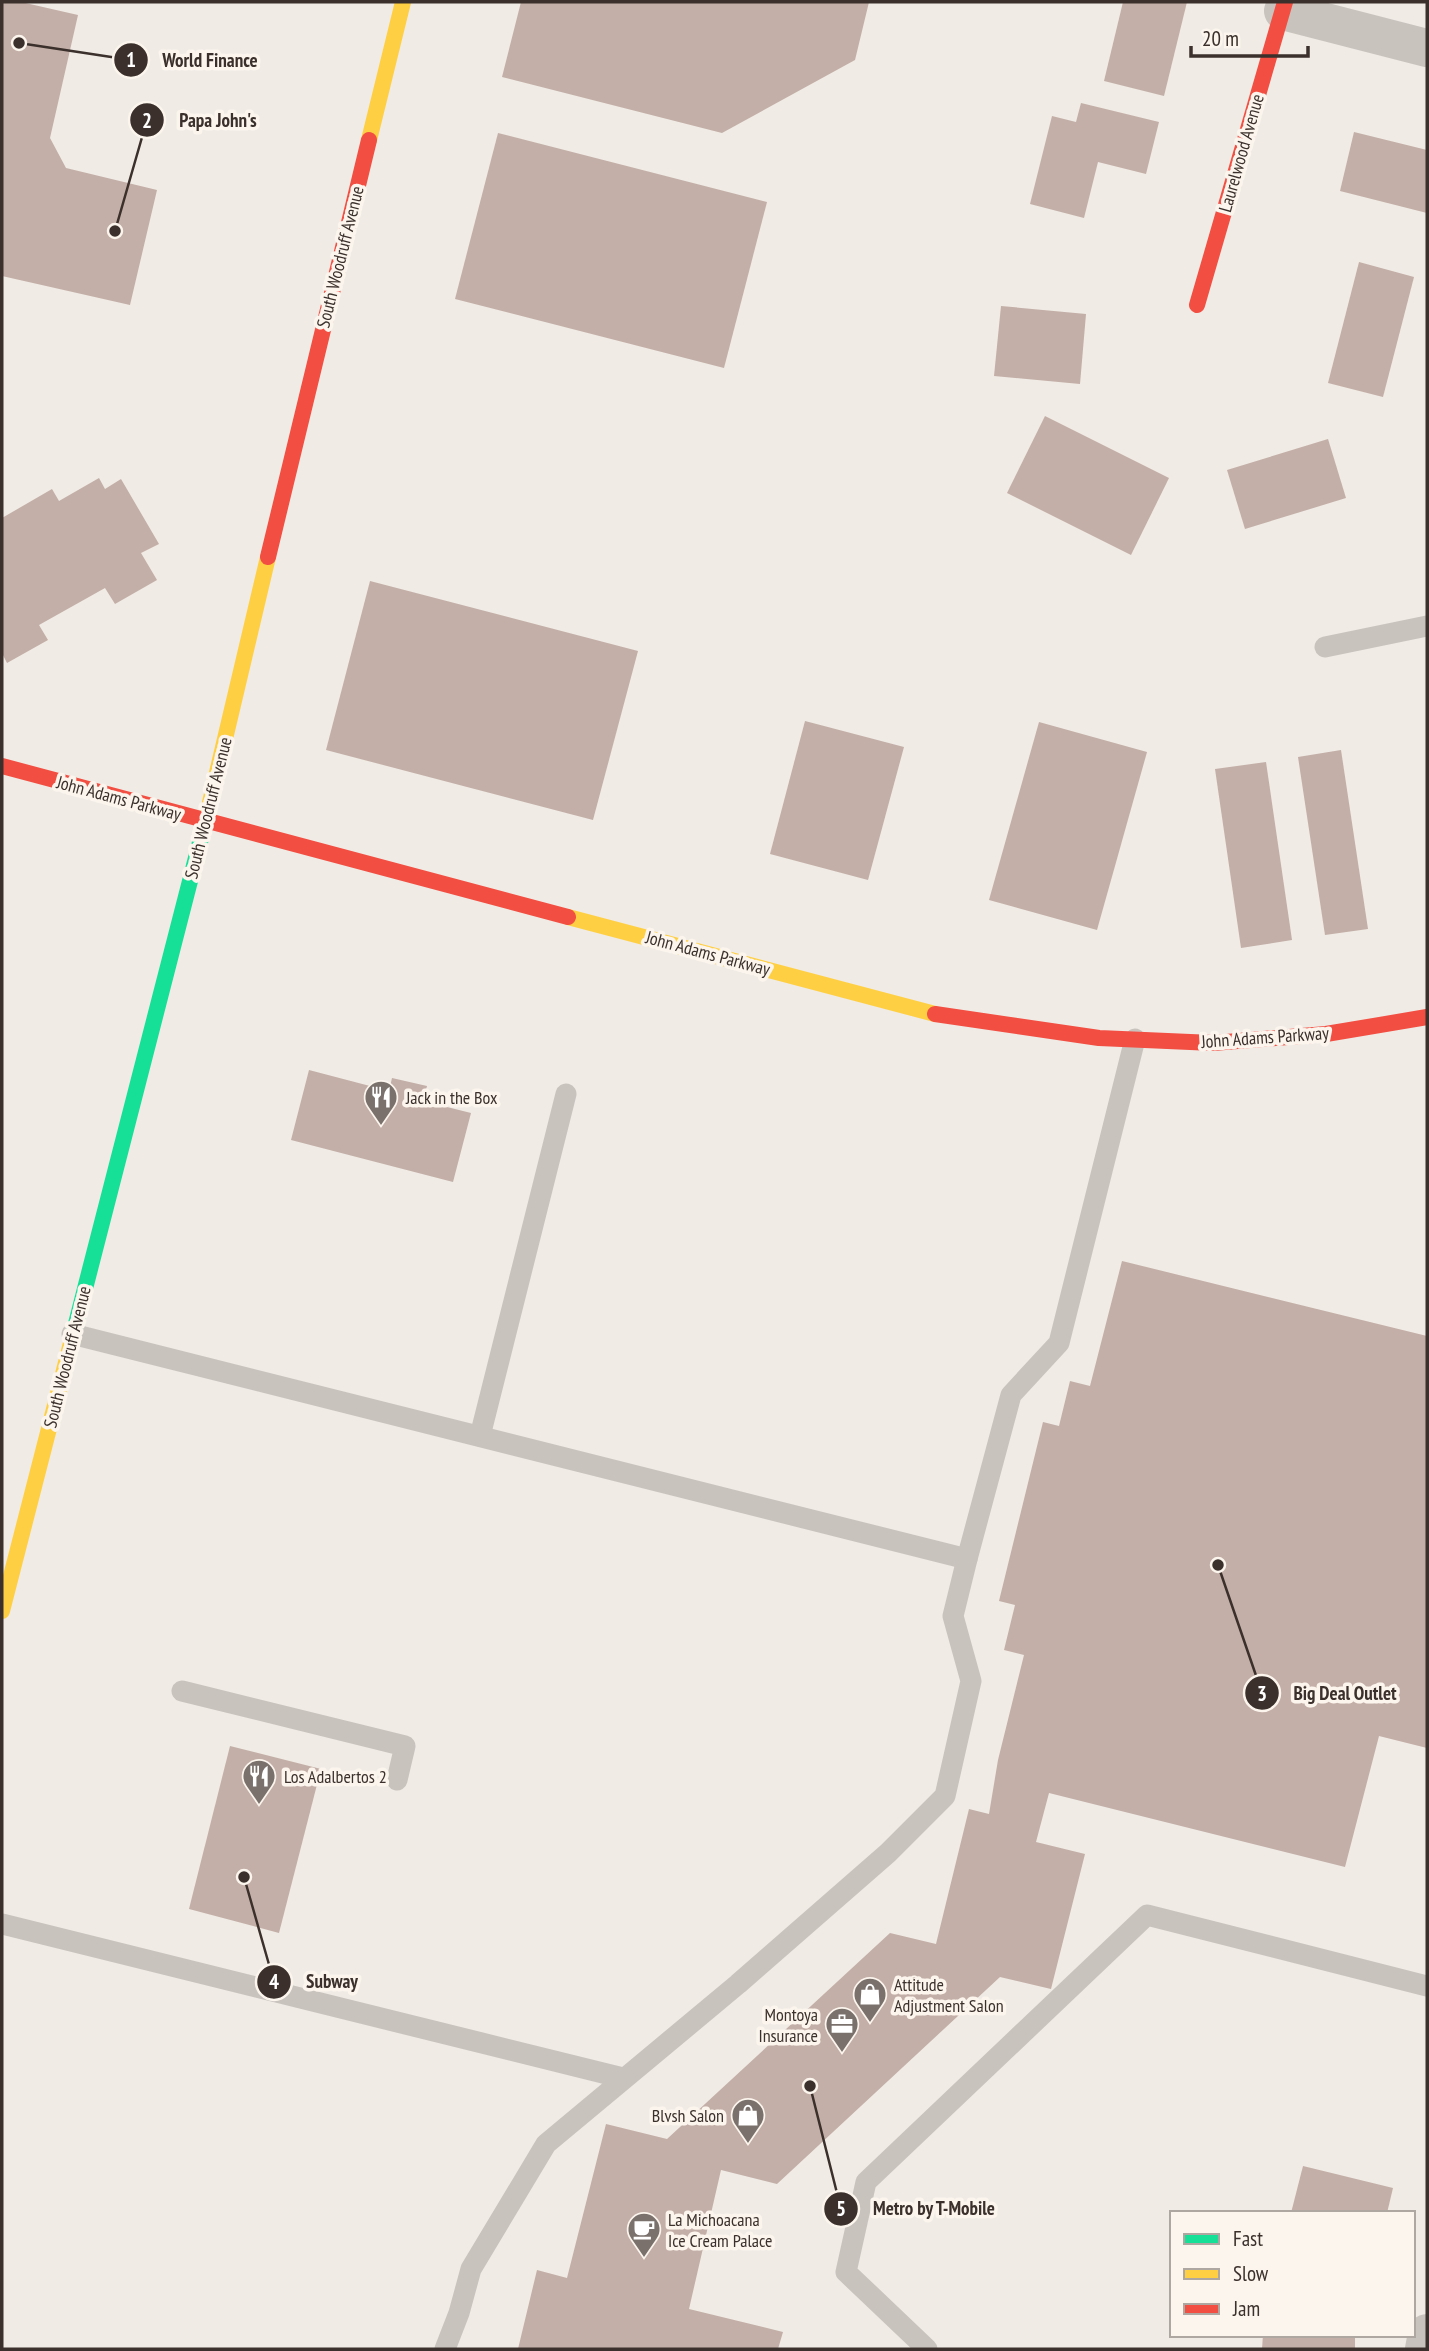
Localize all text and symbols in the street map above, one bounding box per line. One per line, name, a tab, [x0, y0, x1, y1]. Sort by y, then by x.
scale bar	[1191, 14, 1308, 58]
text: 20 m	[1202, 25, 1239, 52]
callout: World Finance	[113, 40, 272, 80]
text: 1	[126, 46, 136, 73]
text: World Finance	[161, 48, 258, 72]
street label: Laurelwood Avenue	[1213, 91, 1269, 215]
callout: Papa John's	[130, 100, 270, 140]
text: 2	[142, 107, 152, 134]
text: Papa John's	[179, 108, 257, 132]
street label: South Woodruff Avenue	[311, 184, 369, 330]
street label: South Woodruff Avenue	[179, 735, 237, 881]
street label: John Adams Parkway	[53, 770, 184, 826]
street label: John Adams Parkway	[642, 925, 773, 981]
street label: John Adams Parkway	[1199, 1021, 1330, 1053]
restaurant icon: Jack in the Box	[362, 1078, 400, 1127]
place label: Jack in the Box	[405, 1086, 498, 1109]
street label: South Woodruff Avenue	[38, 1284, 96, 1430]
callout: Big Deal Outlet	[1245, 1673, 1411, 1713]
text: 3	[1257, 1680, 1267, 1707]
text: Big Deal Outlet	[1293, 1681, 1397, 1705]
restaurant icon: Los Adalbertos 2	[240, 1757, 278, 1806]
place label: Los Adalbertos 2	[284, 1765, 387, 1788]
callout: Subway	[257, 1962, 372, 2002]
text: 4	[269, 1968, 279, 1995]
text: Subway	[306, 1969, 358, 1993]
place label: Attitude Adjustment Salon	[894, 1973, 1004, 2017]
shop icon: Attitude Adjustment Salon	[851, 1975, 889, 2024]
place label: Montoya Insurance	[758, 2003, 818, 2047]
office icon: Montoya Insurance	[823, 2005, 861, 2054]
shop icon: Blvsh Salon	[729, 2096, 767, 2145]
place label: Blvsh Salon	[652, 2104, 724, 2127]
callout: Metro by T-Mobile	[823, 2189, 1010, 2229]
text: 5	[836, 2195, 846, 2222]
text: Metro by T-Mobile	[873, 2196, 995, 2220]
place label: La Michoacana Ice Cream Palace	[668, 2208, 772, 2252]
cafe icon: La Michoacana Ice Cream Palace	[625, 2210, 663, 2259]
legend	[1170, 2211, 1415, 2337]
text: Fast	[1233, 2225, 1263, 2252]
text: Slow	[1233, 2260, 1269, 2287]
text: Jam	[1232, 2295, 1260, 2322]

